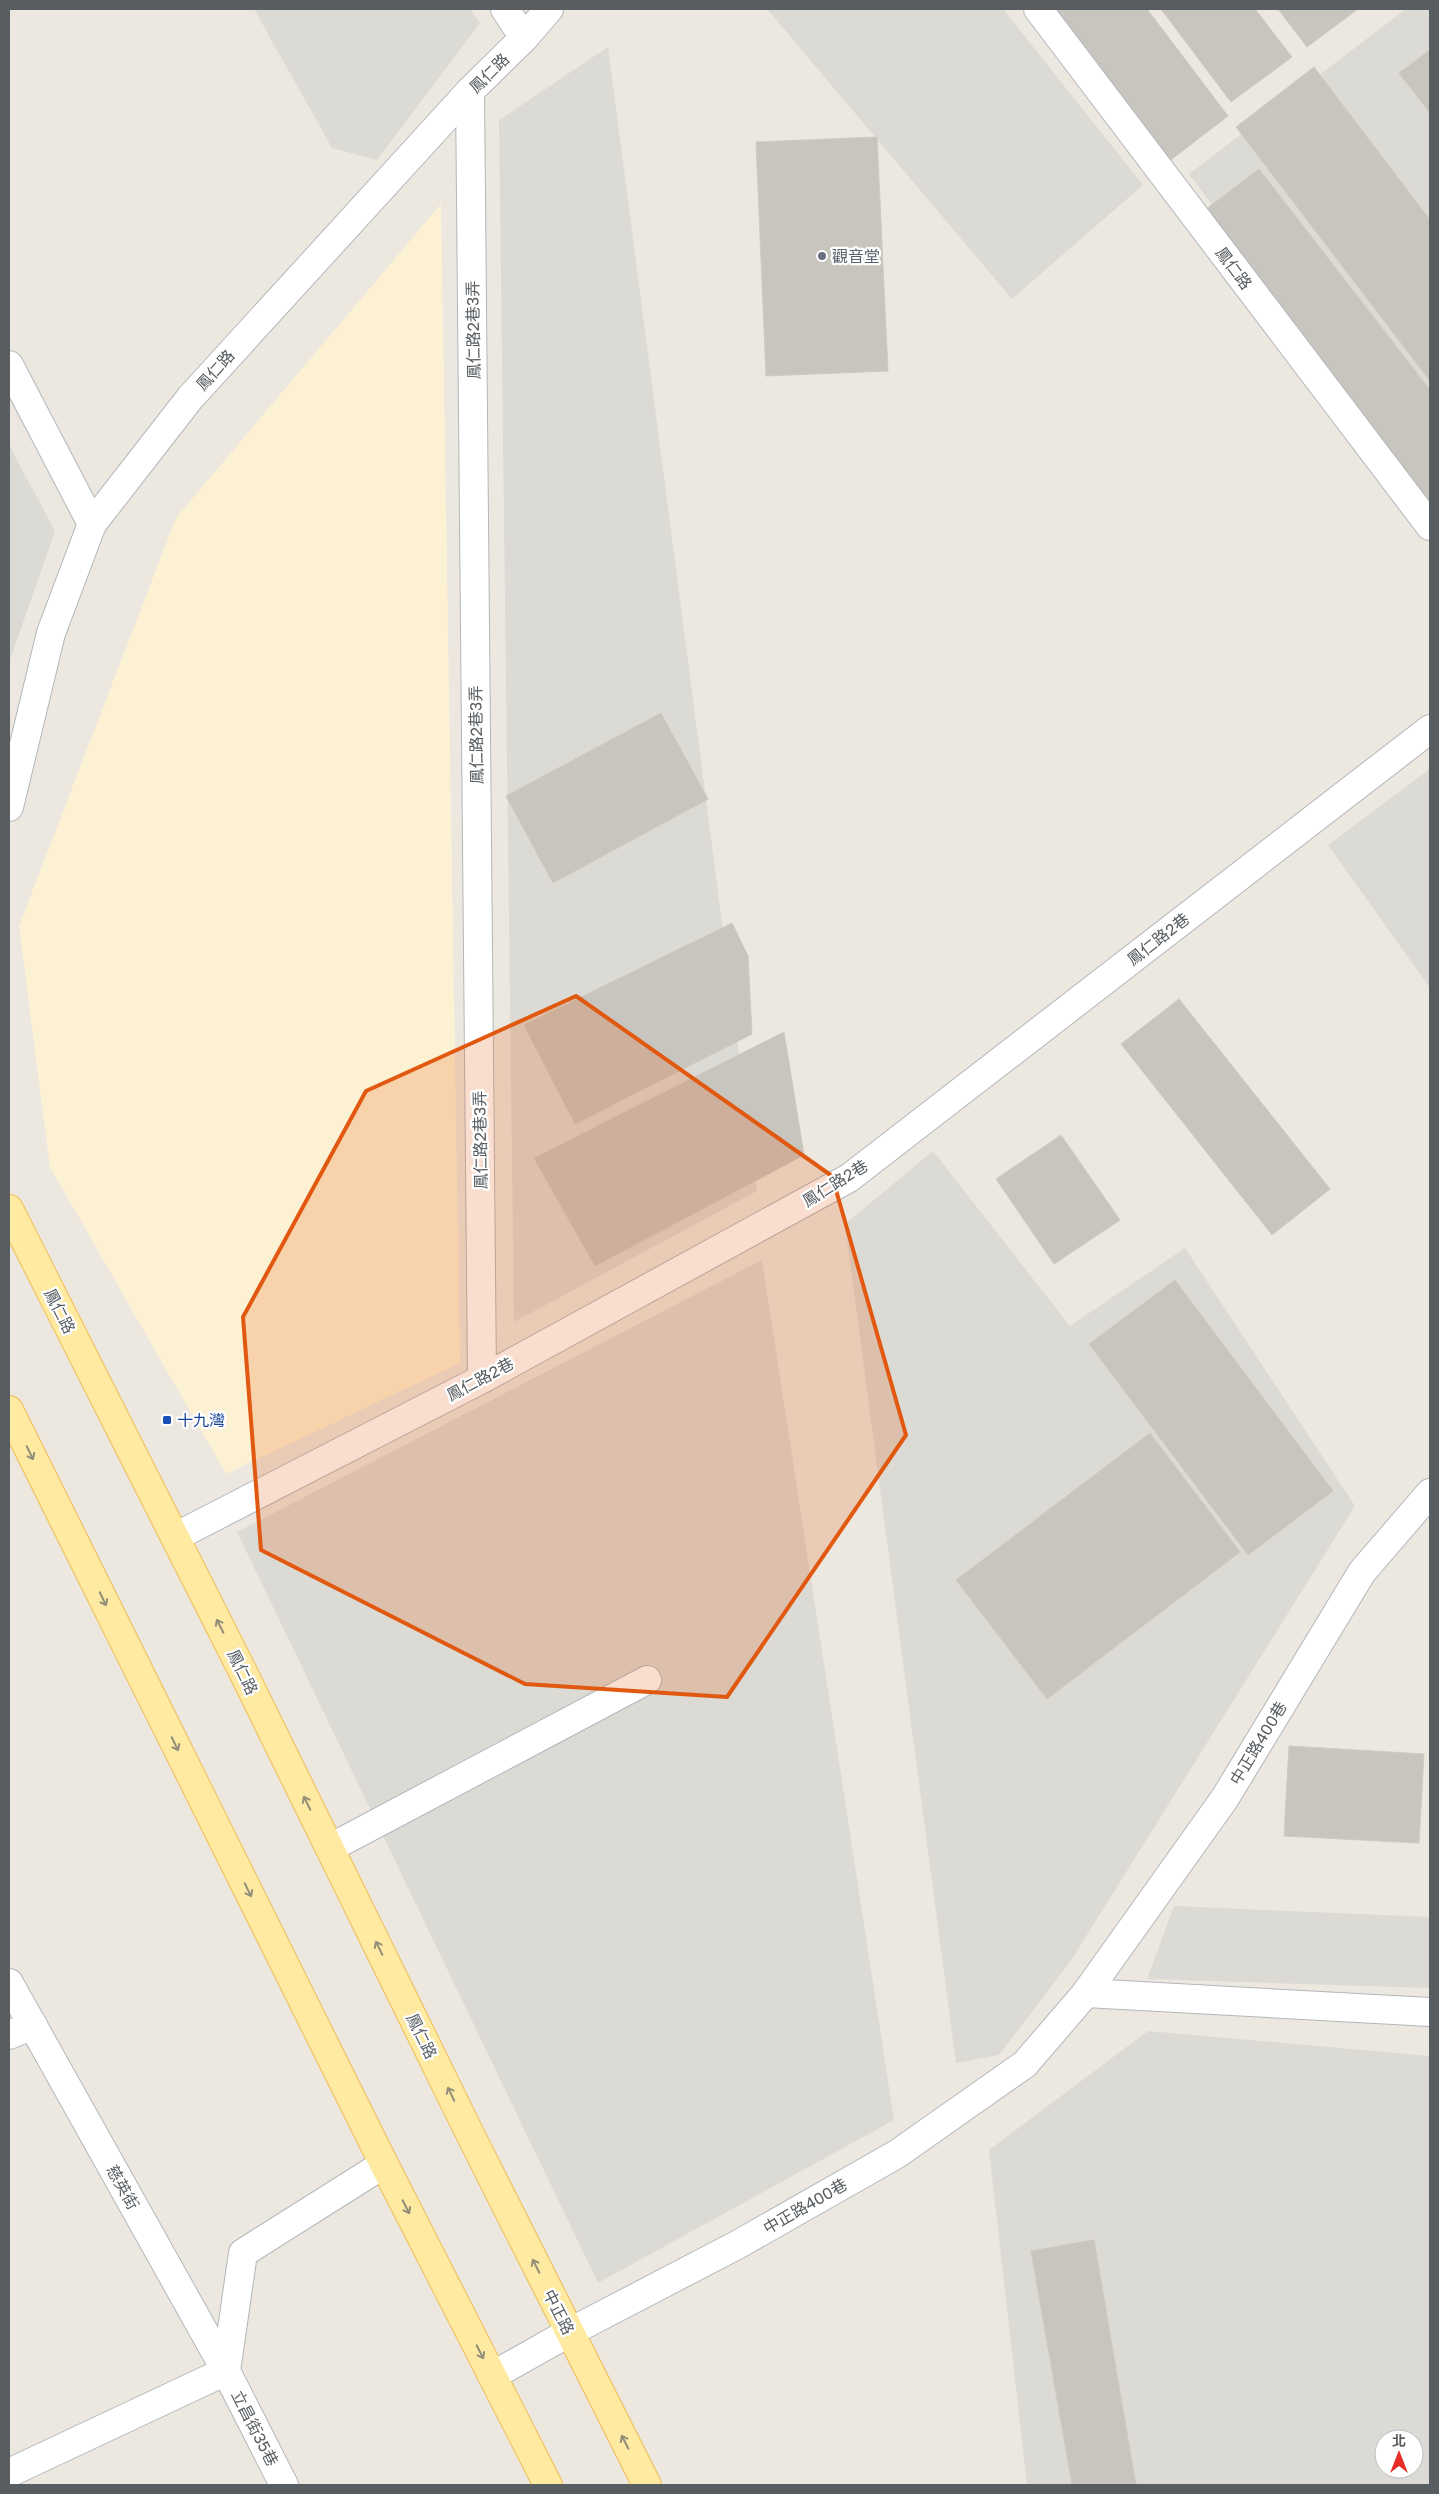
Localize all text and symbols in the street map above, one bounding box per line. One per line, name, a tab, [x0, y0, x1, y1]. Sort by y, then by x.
street label: 鳳仁路	[465, 49, 513, 97]
street label: 鳳仁路	[1212, 243, 1256, 293]
place label: 觀音堂	[832, 246, 880, 266]
marker: 觀音堂	[816, 250, 828, 262]
street label: 鳳仁路2巷3弄	[462, 281, 484, 379]
street label: 鳳仁路	[192, 345, 238, 395]
street label: 鳳仁路2巷3弄	[465, 686, 487, 784]
street label: 鳳仁路2巷	[1123, 909, 1193, 969]
street label: 鳳仁路2巷3弄	[469, 1091, 491, 1189]
street label: 鳳仁路2巷	[799, 1155, 871, 1211]
street label: 鳳仁路	[40, 1285, 80, 1337]
street label: 鳳仁路2巷	[443, 1353, 517, 1405]
place label: 十九灣	[177, 1410, 225, 1430]
marker: 十九灣	[161, 1414, 173, 1426]
one-way arrow	[26, 1445, 36, 1460]
one-way arrow	[99, 1591, 108, 1606]
one-way arrow	[215, 1618, 225, 1633]
street label: 鳳仁路	[223, 1646, 263, 1698]
street label: 中正路400巷	[1225, 1698, 1291, 1788]
one-way arrow	[171, 1736, 180, 1751]
one-way arrow	[302, 1796, 311, 1811]
one-way arrow	[244, 1882, 253, 1897]
one-way arrow	[374, 1941, 384, 1956]
street label: 鳳仁路	[402, 2010, 442, 2062]
one-way arrow	[446, 2087, 455, 2102]
street label: 慈英街	[103, 2161, 143, 2213]
street label: 中正路400巷	[759, 2174, 851, 2238]
one-way arrow	[401, 2200, 411, 2215]
one-way arrow	[531, 2258, 541, 2273]
street label: 中正路	[539, 2286, 579, 2338]
one-way arrow	[476, 2344, 485, 2359]
street label: 立昌街35巷	[227, 2387, 283, 2469]
north arrow	[1374, 2429, 1424, 2479]
text: 北	[1392, 2432, 1406, 2449]
one-way arrow	[620, 2435, 629, 2450]

